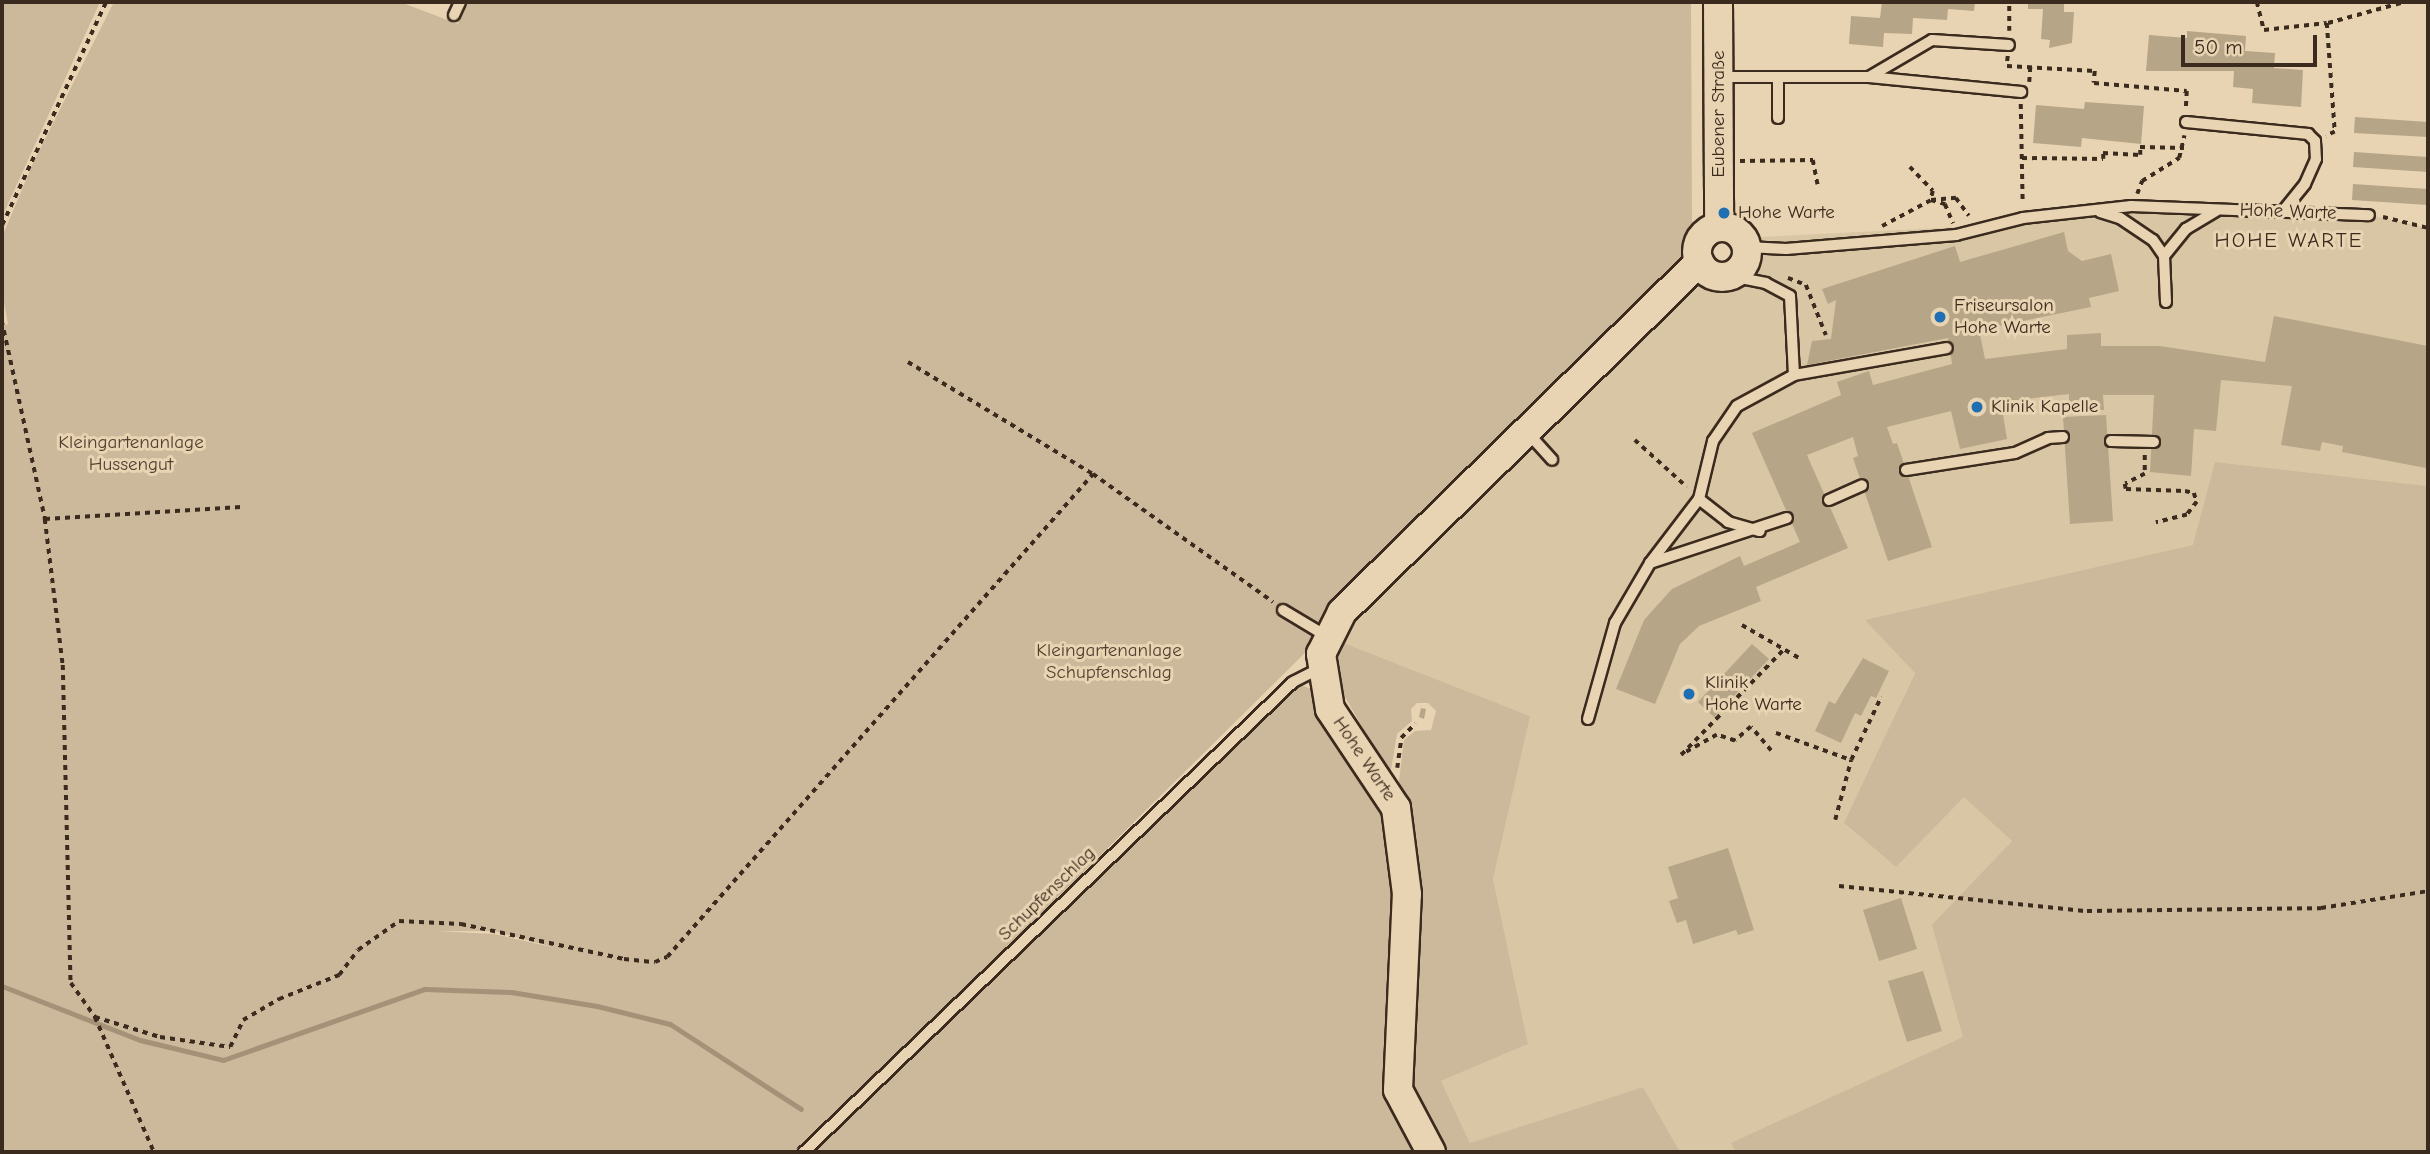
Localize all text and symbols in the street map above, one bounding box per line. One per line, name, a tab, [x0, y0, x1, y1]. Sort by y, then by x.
scale bar	[2185, 21, 2322, 65]
text: 50 m	[2194, 35, 2243, 59]
street label: Eubener Straße	[1708, 50, 1730, 178]
street label: Hohe Warte	[2239, 199, 2337, 225]
place label: Hohe Warte	[1738, 202, 1835, 224]
marker: Hohe Warte	[1716, 205, 1732, 221]
district label: HOHE WARTE	[2216, 227, 2362, 253]
place label: Friseursalon Hohe Warte	[1954, 295, 2054, 339]
marker: Friseursalon Hohe Warte	[1932, 309, 1948, 325]
place label: Klinik Kapelle	[1991, 396, 2098, 418]
marker: Klinik Kapelle	[1969, 399, 1985, 415]
park label: Kleingartenanlage Hussengut	[58, 432, 204, 476]
park label: Kleingartenanlage Schupfenschlag	[1036, 640, 1182, 684]
place label: Klinik Hohe Warte	[1705, 672, 1802, 716]
marker: Klinik Hohe Warte	[1679, 684, 1699, 704]
street label: Hohe Warte	[1327, 713, 1401, 805]
street label: Schupfenschlag	[994, 842, 1100, 946]

